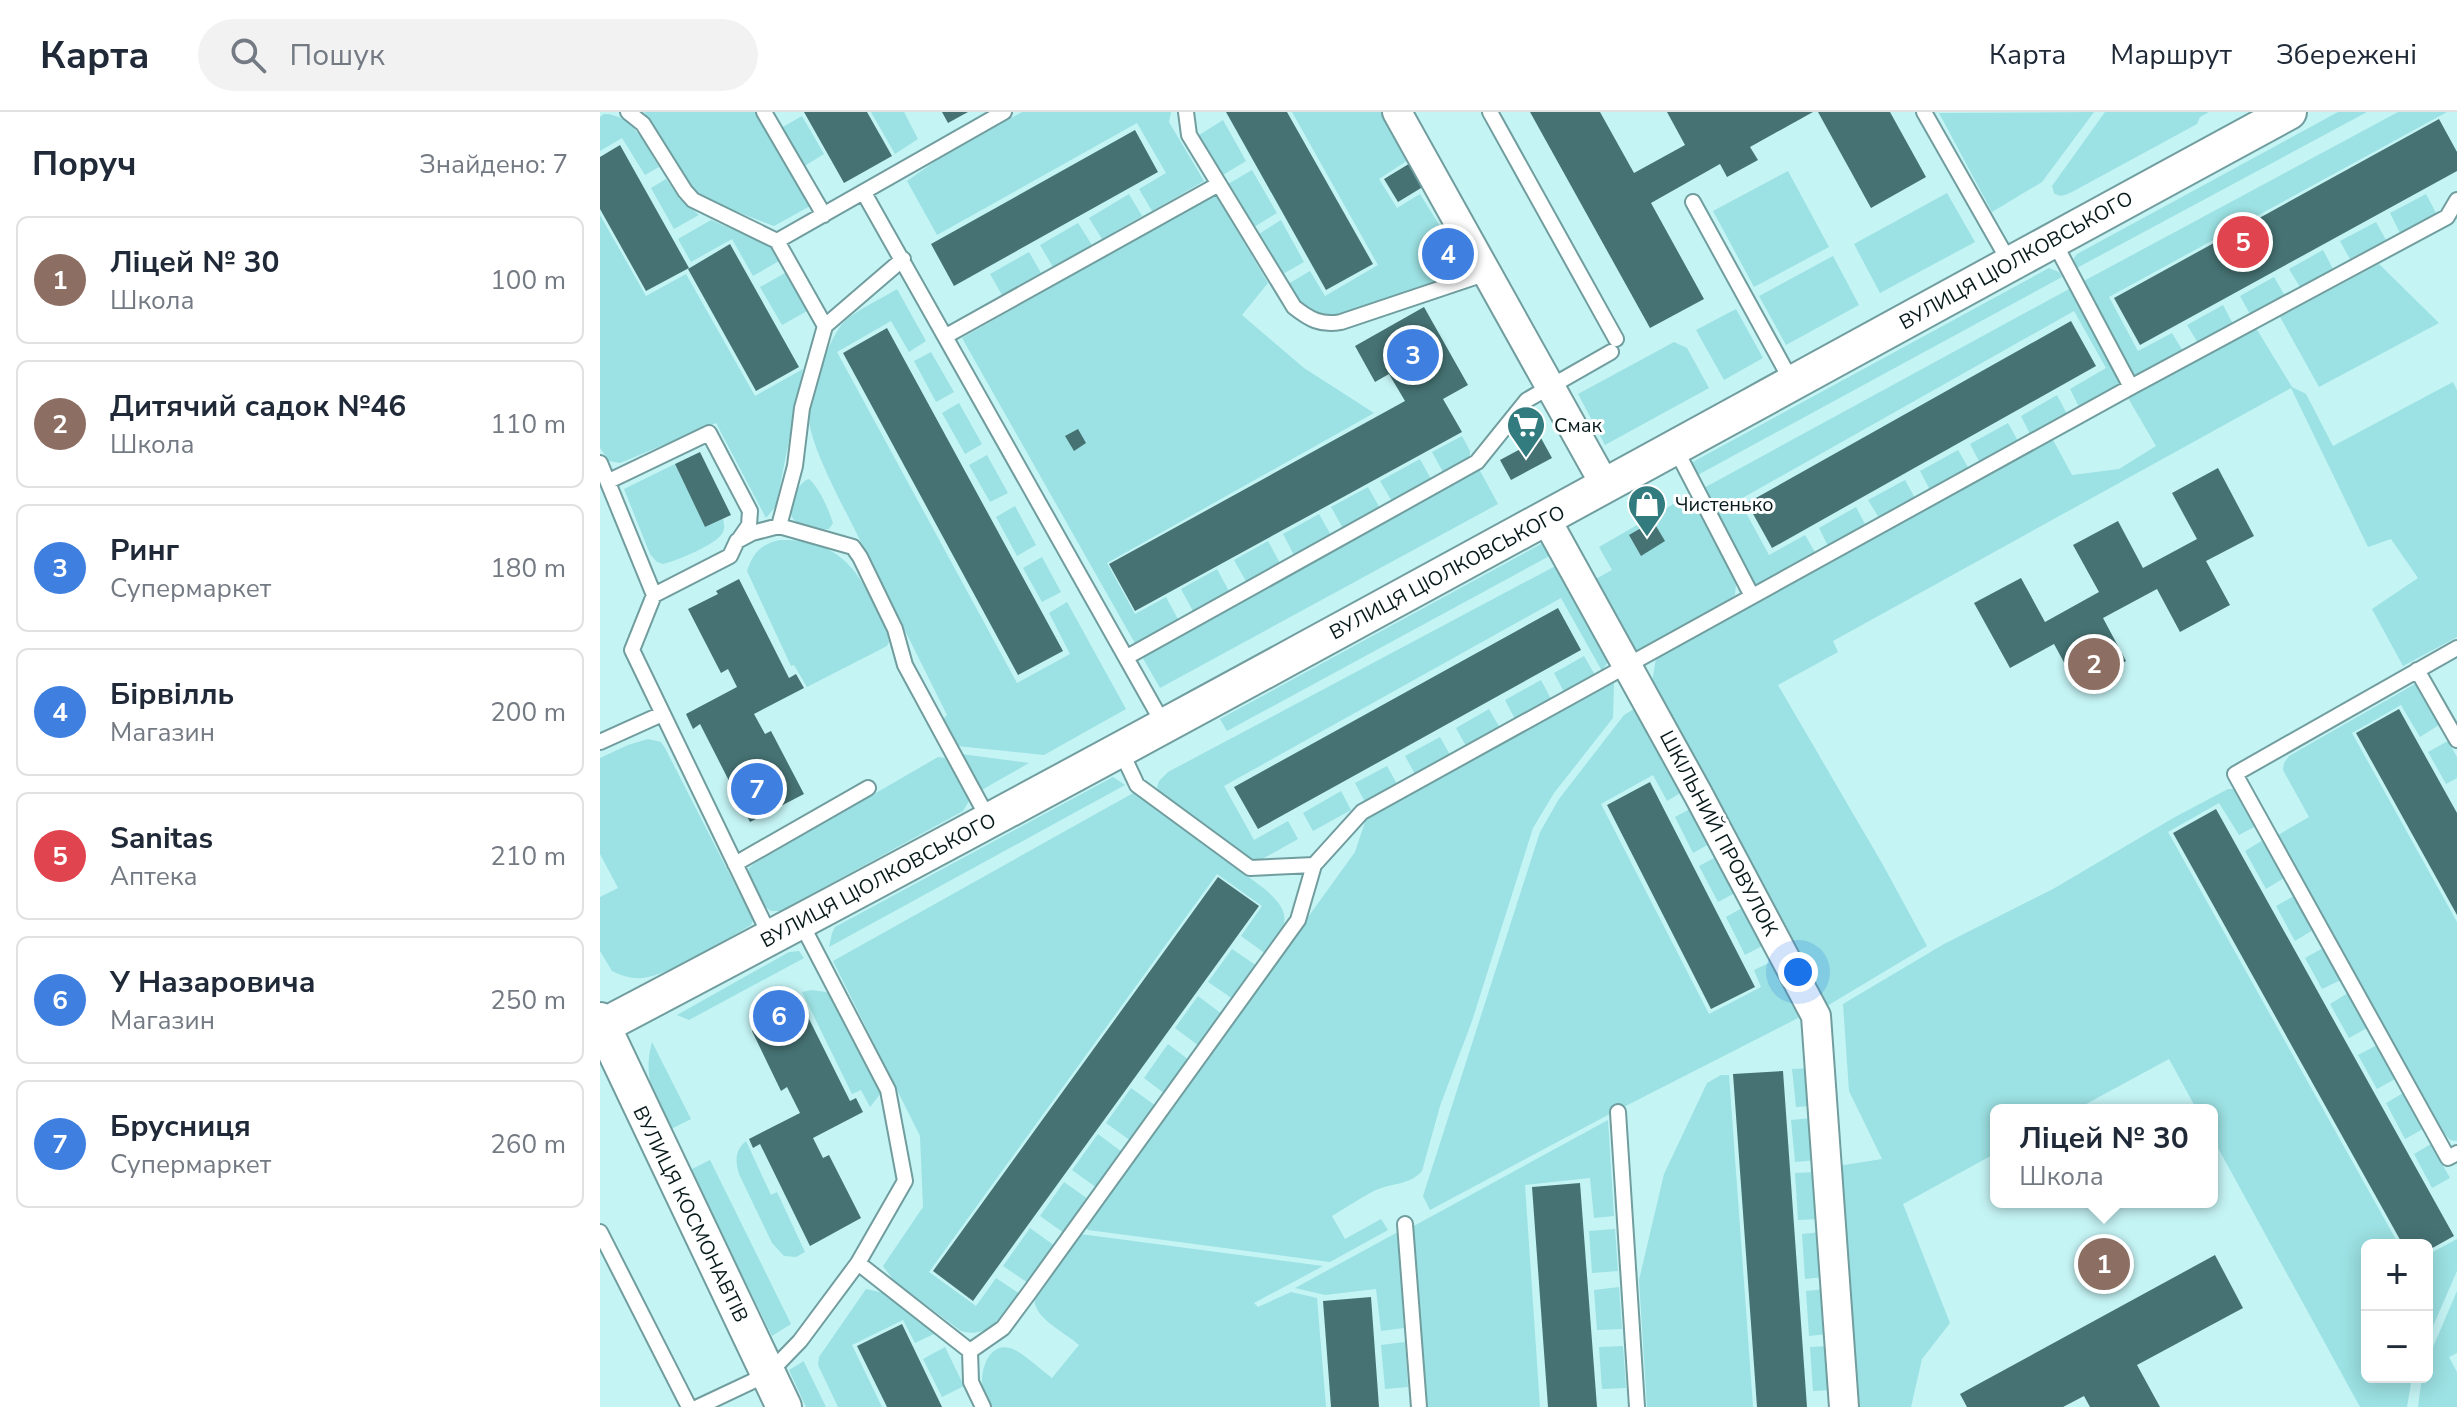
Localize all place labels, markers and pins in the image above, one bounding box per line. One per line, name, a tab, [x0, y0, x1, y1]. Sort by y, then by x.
pin: 5	[2217, 212, 2269, 272]
pin: 4	[1422, 224, 1474, 284]
pin: 3	[1387, 325, 1439, 385]
supermarket icon: Смак	[1505, 404, 1547, 459]
place label: Смак	[1554, 412, 1602, 439]
shop icon: Чистенько	[1626, 483, 1668, 538]
place label: Чистенько	[1675, 491, 1774, 518]
pin: 2	[2068, 634, 2120, 694]
pin: 7	[731, 759, 783, 819]
pin: 6	[753, 986, 805, 1046]
pin: 1	[2078, 1234, 2130, 1294]

